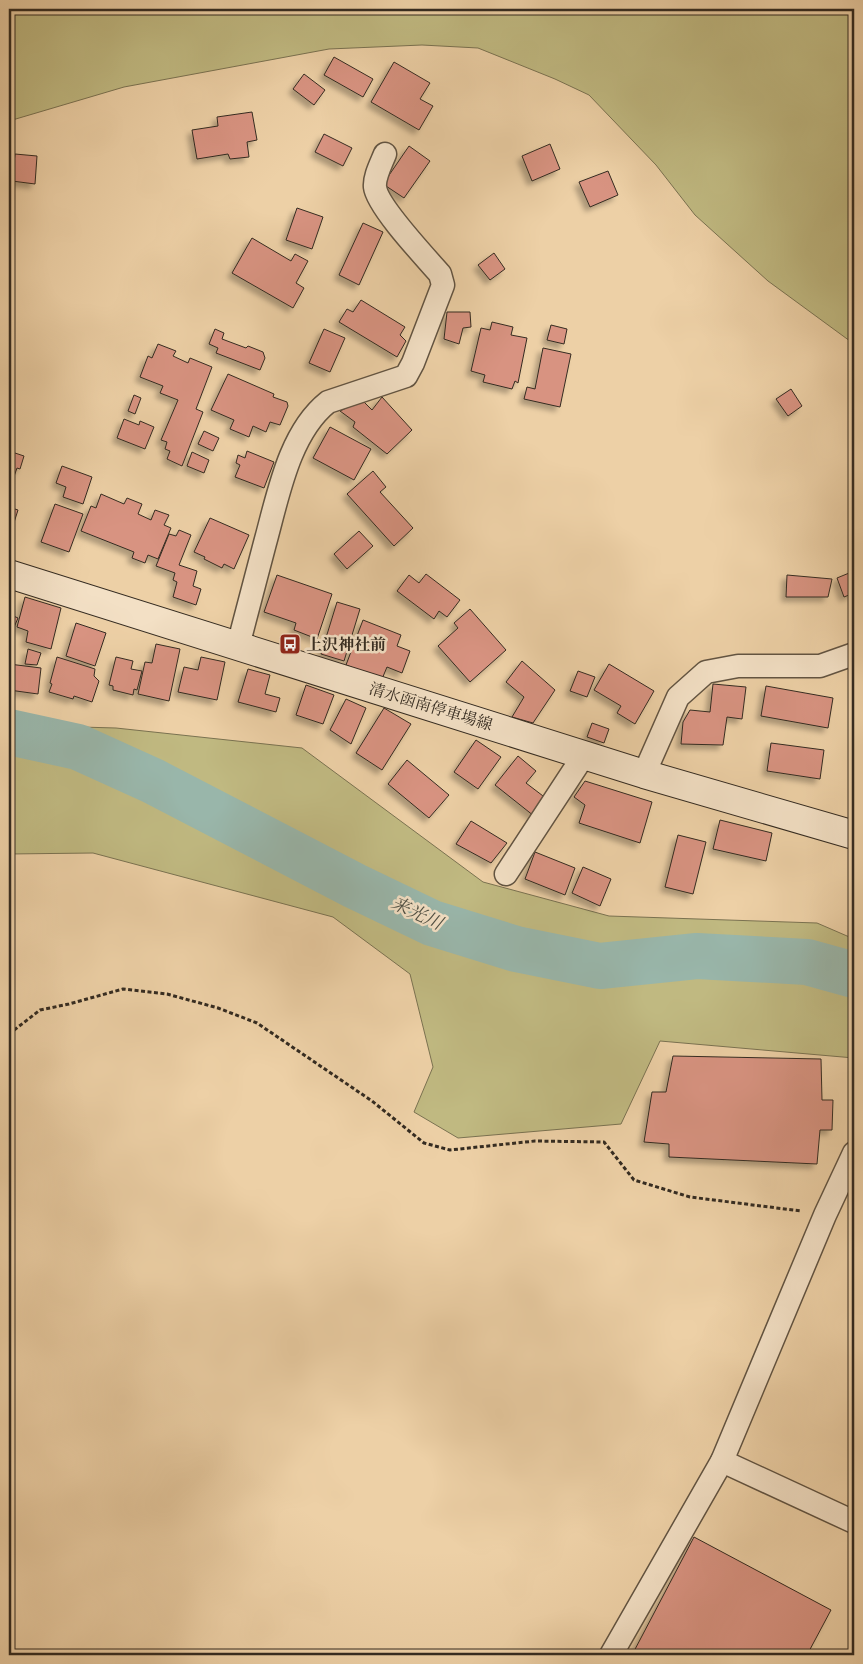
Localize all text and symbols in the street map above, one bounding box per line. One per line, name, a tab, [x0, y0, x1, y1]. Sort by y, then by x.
bus stop icon: 上沢神社前	[278, 632, 302, 656]
place label: 上沢神社前	[306, 635, 386, 654]
street label: 清水函南停車場線	[367, 679, 495, 734]
water label: 来光川	[388, 893, 448, 935]

